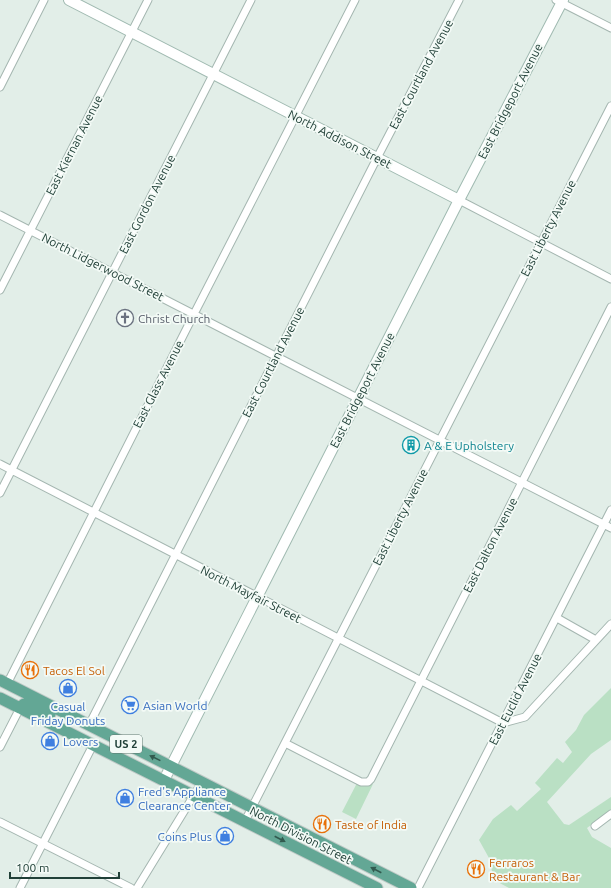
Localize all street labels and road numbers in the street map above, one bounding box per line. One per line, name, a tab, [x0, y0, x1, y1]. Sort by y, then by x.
street label: East Courtland Avenue	[387, 17, 455, 131]
street label: East Bridgeport Avenue	[475, 41, 545, 161]
street label: East Kiernan Avenue	[43, 93, 105, 197]
street label: North Addison Street	[286, 107, 394, 171]
street label: East Gordon Avenue	[116, 152, 178, 256]
street label: East Liberty Avenue	[518, 178, 578, 278]
street label: North Lidgerwood Street	[40, 230, 167, 304]
street label: East Courtland Avenue	[239, 305, 307, 419]
street label: East Bridgeport Avenue	[327, 330, 397, 450]
street label: East Glass Avenue	[130, 338, 186, 430]
street label: East Liberty Avenue	[370, 467, 430, 567]
street label: East Dalton Avenue	[460, 495, 520, 595]
street label: North Mayfair Street	[198, 563, 304, 625]
street label: East Euclid Avenue	[486, 651, 544, 747]
road number: US 2	[110, 735, 142, 753]
street label: North Division Street	[248, 804, 354, 867]

